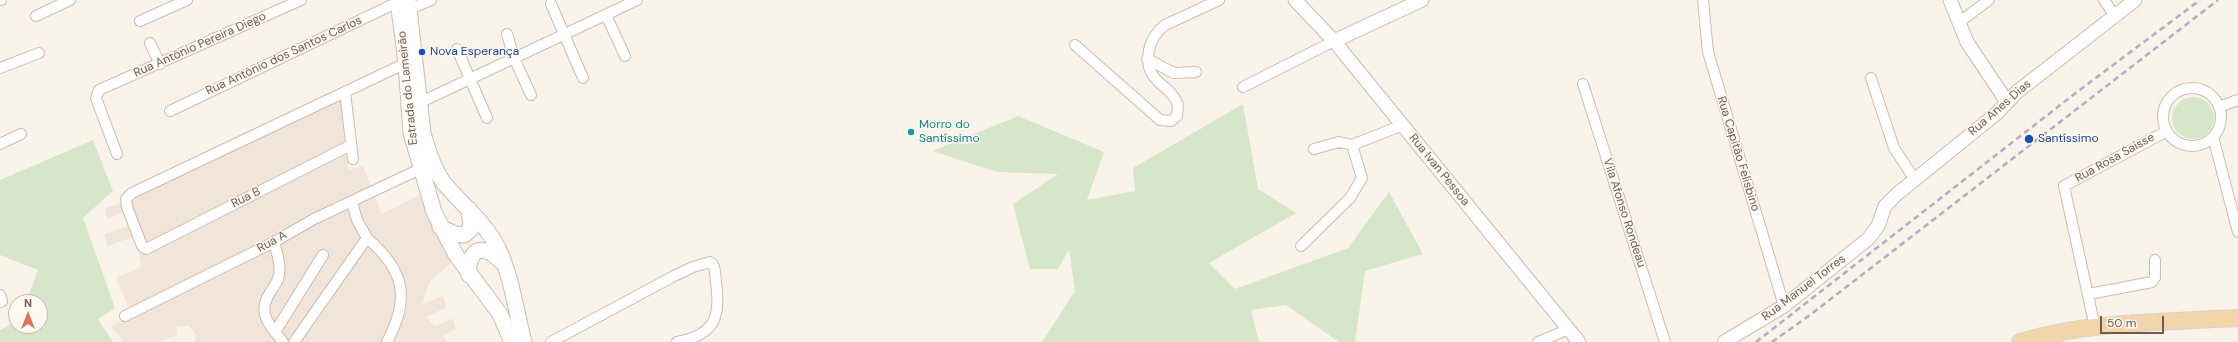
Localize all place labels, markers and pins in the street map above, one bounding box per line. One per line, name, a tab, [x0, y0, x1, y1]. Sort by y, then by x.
place label: Nova Esperança	[430, 45, 519, 59]
marker: Nova Esperança	[417, 47, 427, 57]
place label: Morro do Santíssimo	[919, 118, 979, 146]
marker: Morro do Santíssimo	[906, 127, 916, 137]
place label: Santíssimo	[2038, 132, 2098, 146]
marker: Santíssimo	[2023, 133, 2035, 145]

